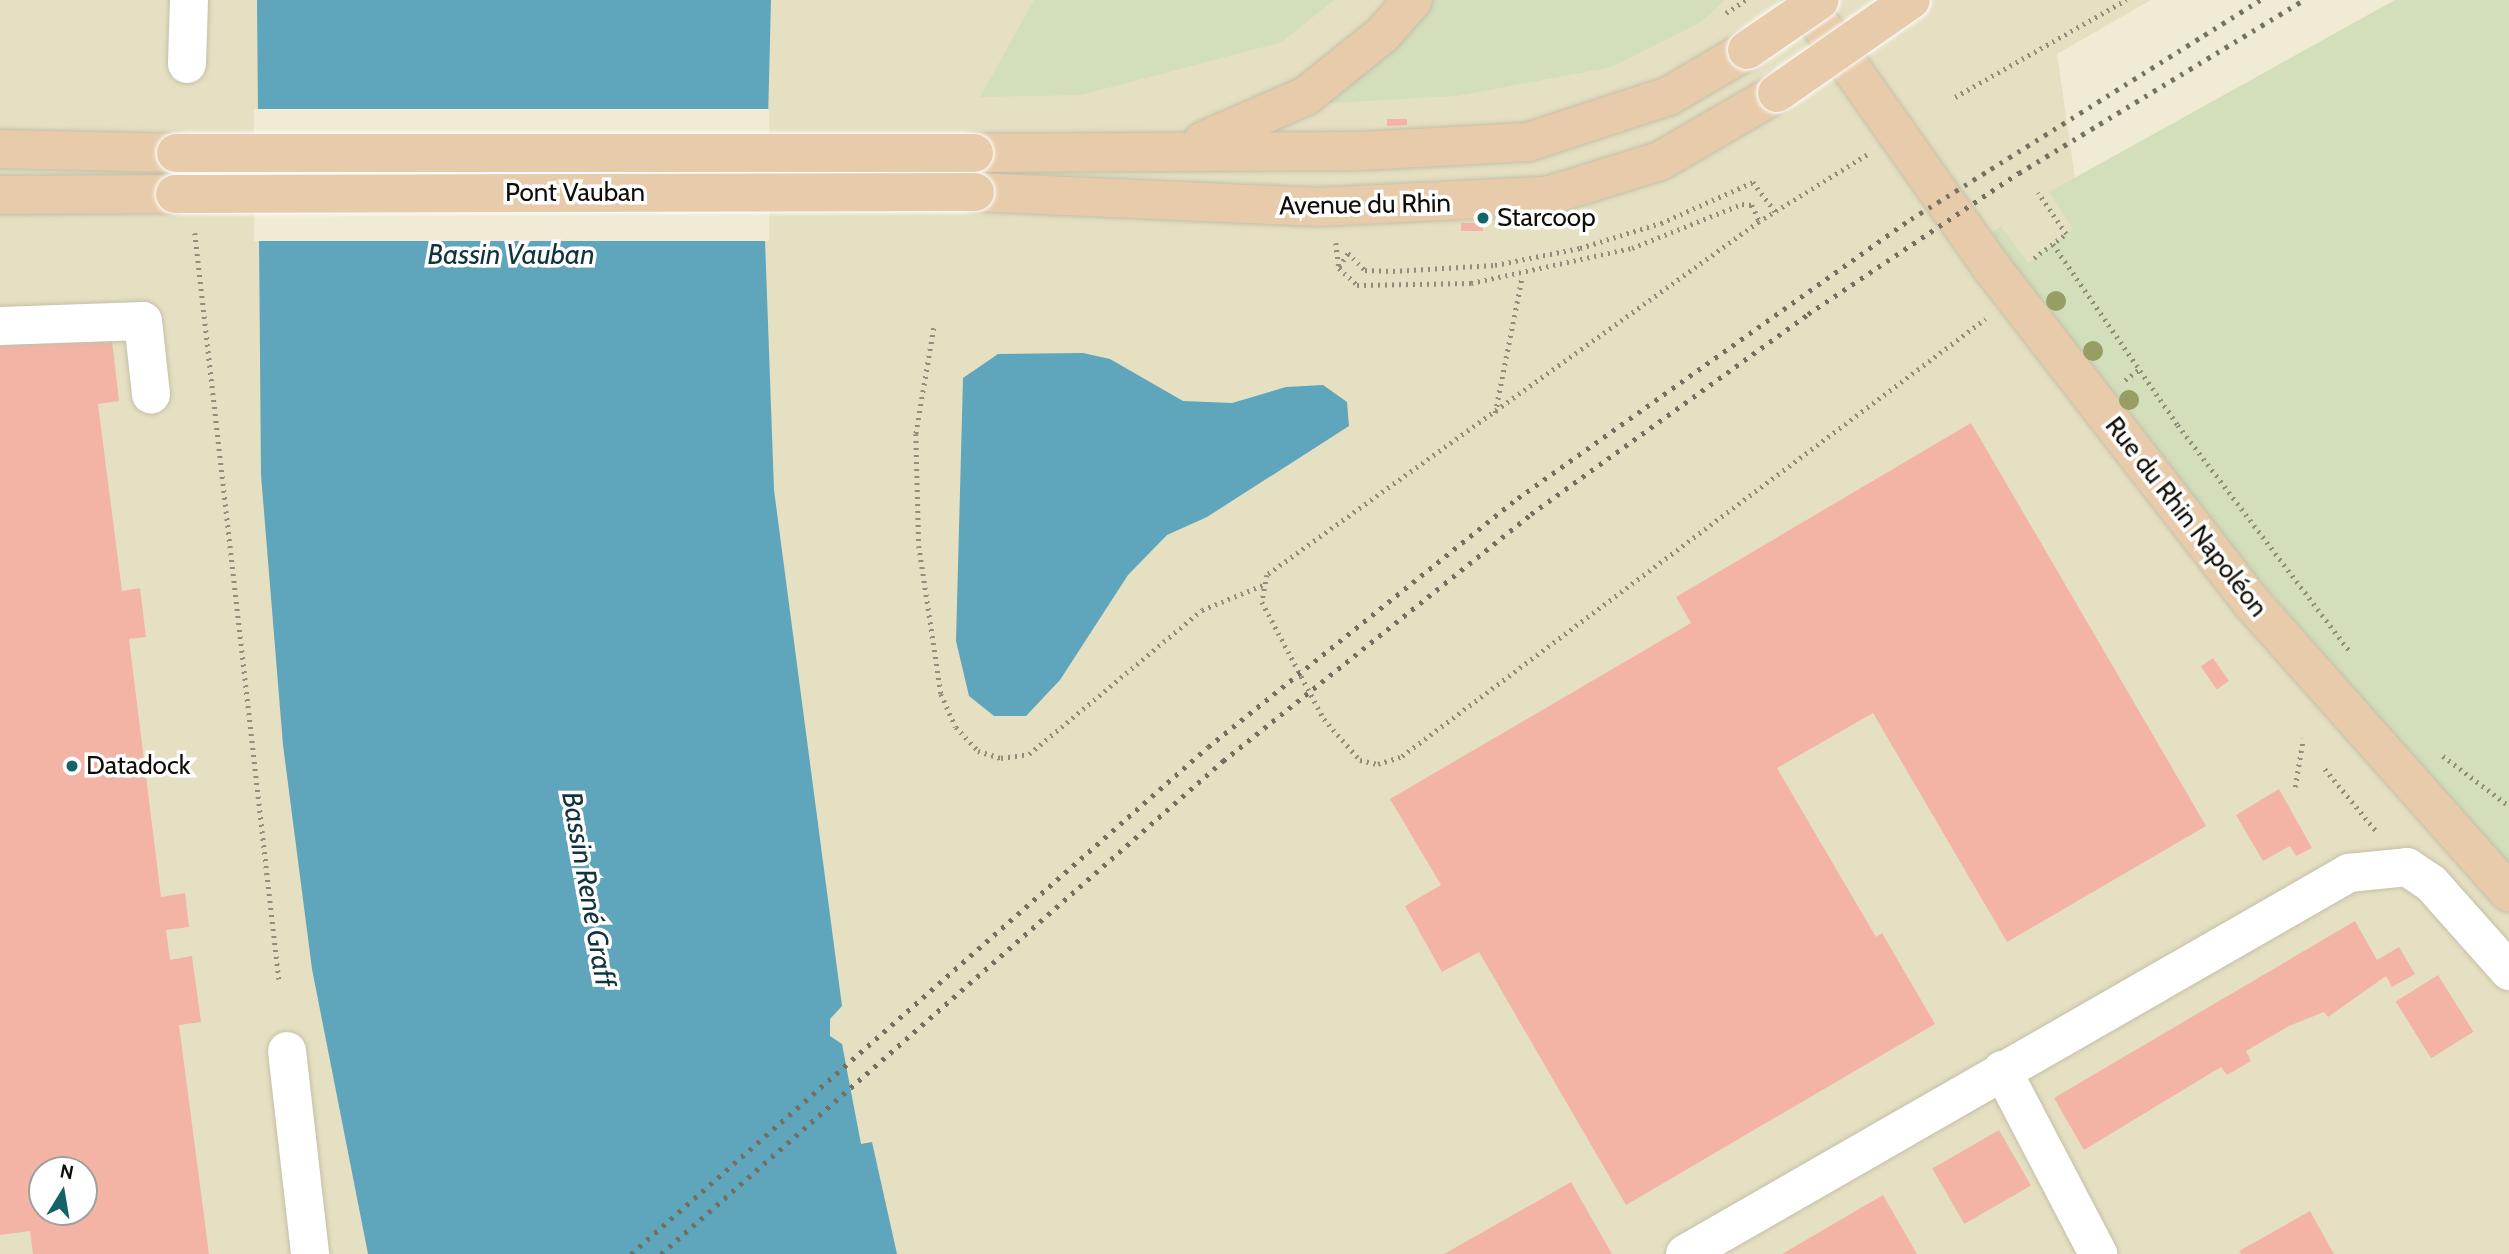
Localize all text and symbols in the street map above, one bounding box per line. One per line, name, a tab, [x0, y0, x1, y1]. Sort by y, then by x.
street label: Pont Vauban	[505, 177, 645, 209]
street label: Avenue du Rhin	[1279, 188, 1451, 222]
place label: Starcoop	[1497, 202, 1596, 234]
marker: Starcoop	[1475, 210, 1491, 226]
water label: Bassin Vauban	[427, 237, 595, 271]
street label: Rue du Rhin Napoléon	[2098, 411, 2274, 623]
place label: Datadock	[86, 750, 190, 782]
marker: Datadock	[64, 758, 80, 774]
water label: Bassin René Graff	[555, 789, 623, 989]
north arrow	[28, 1156, 98, 1226]
text: N	[58, 1159, 76, 1184]

